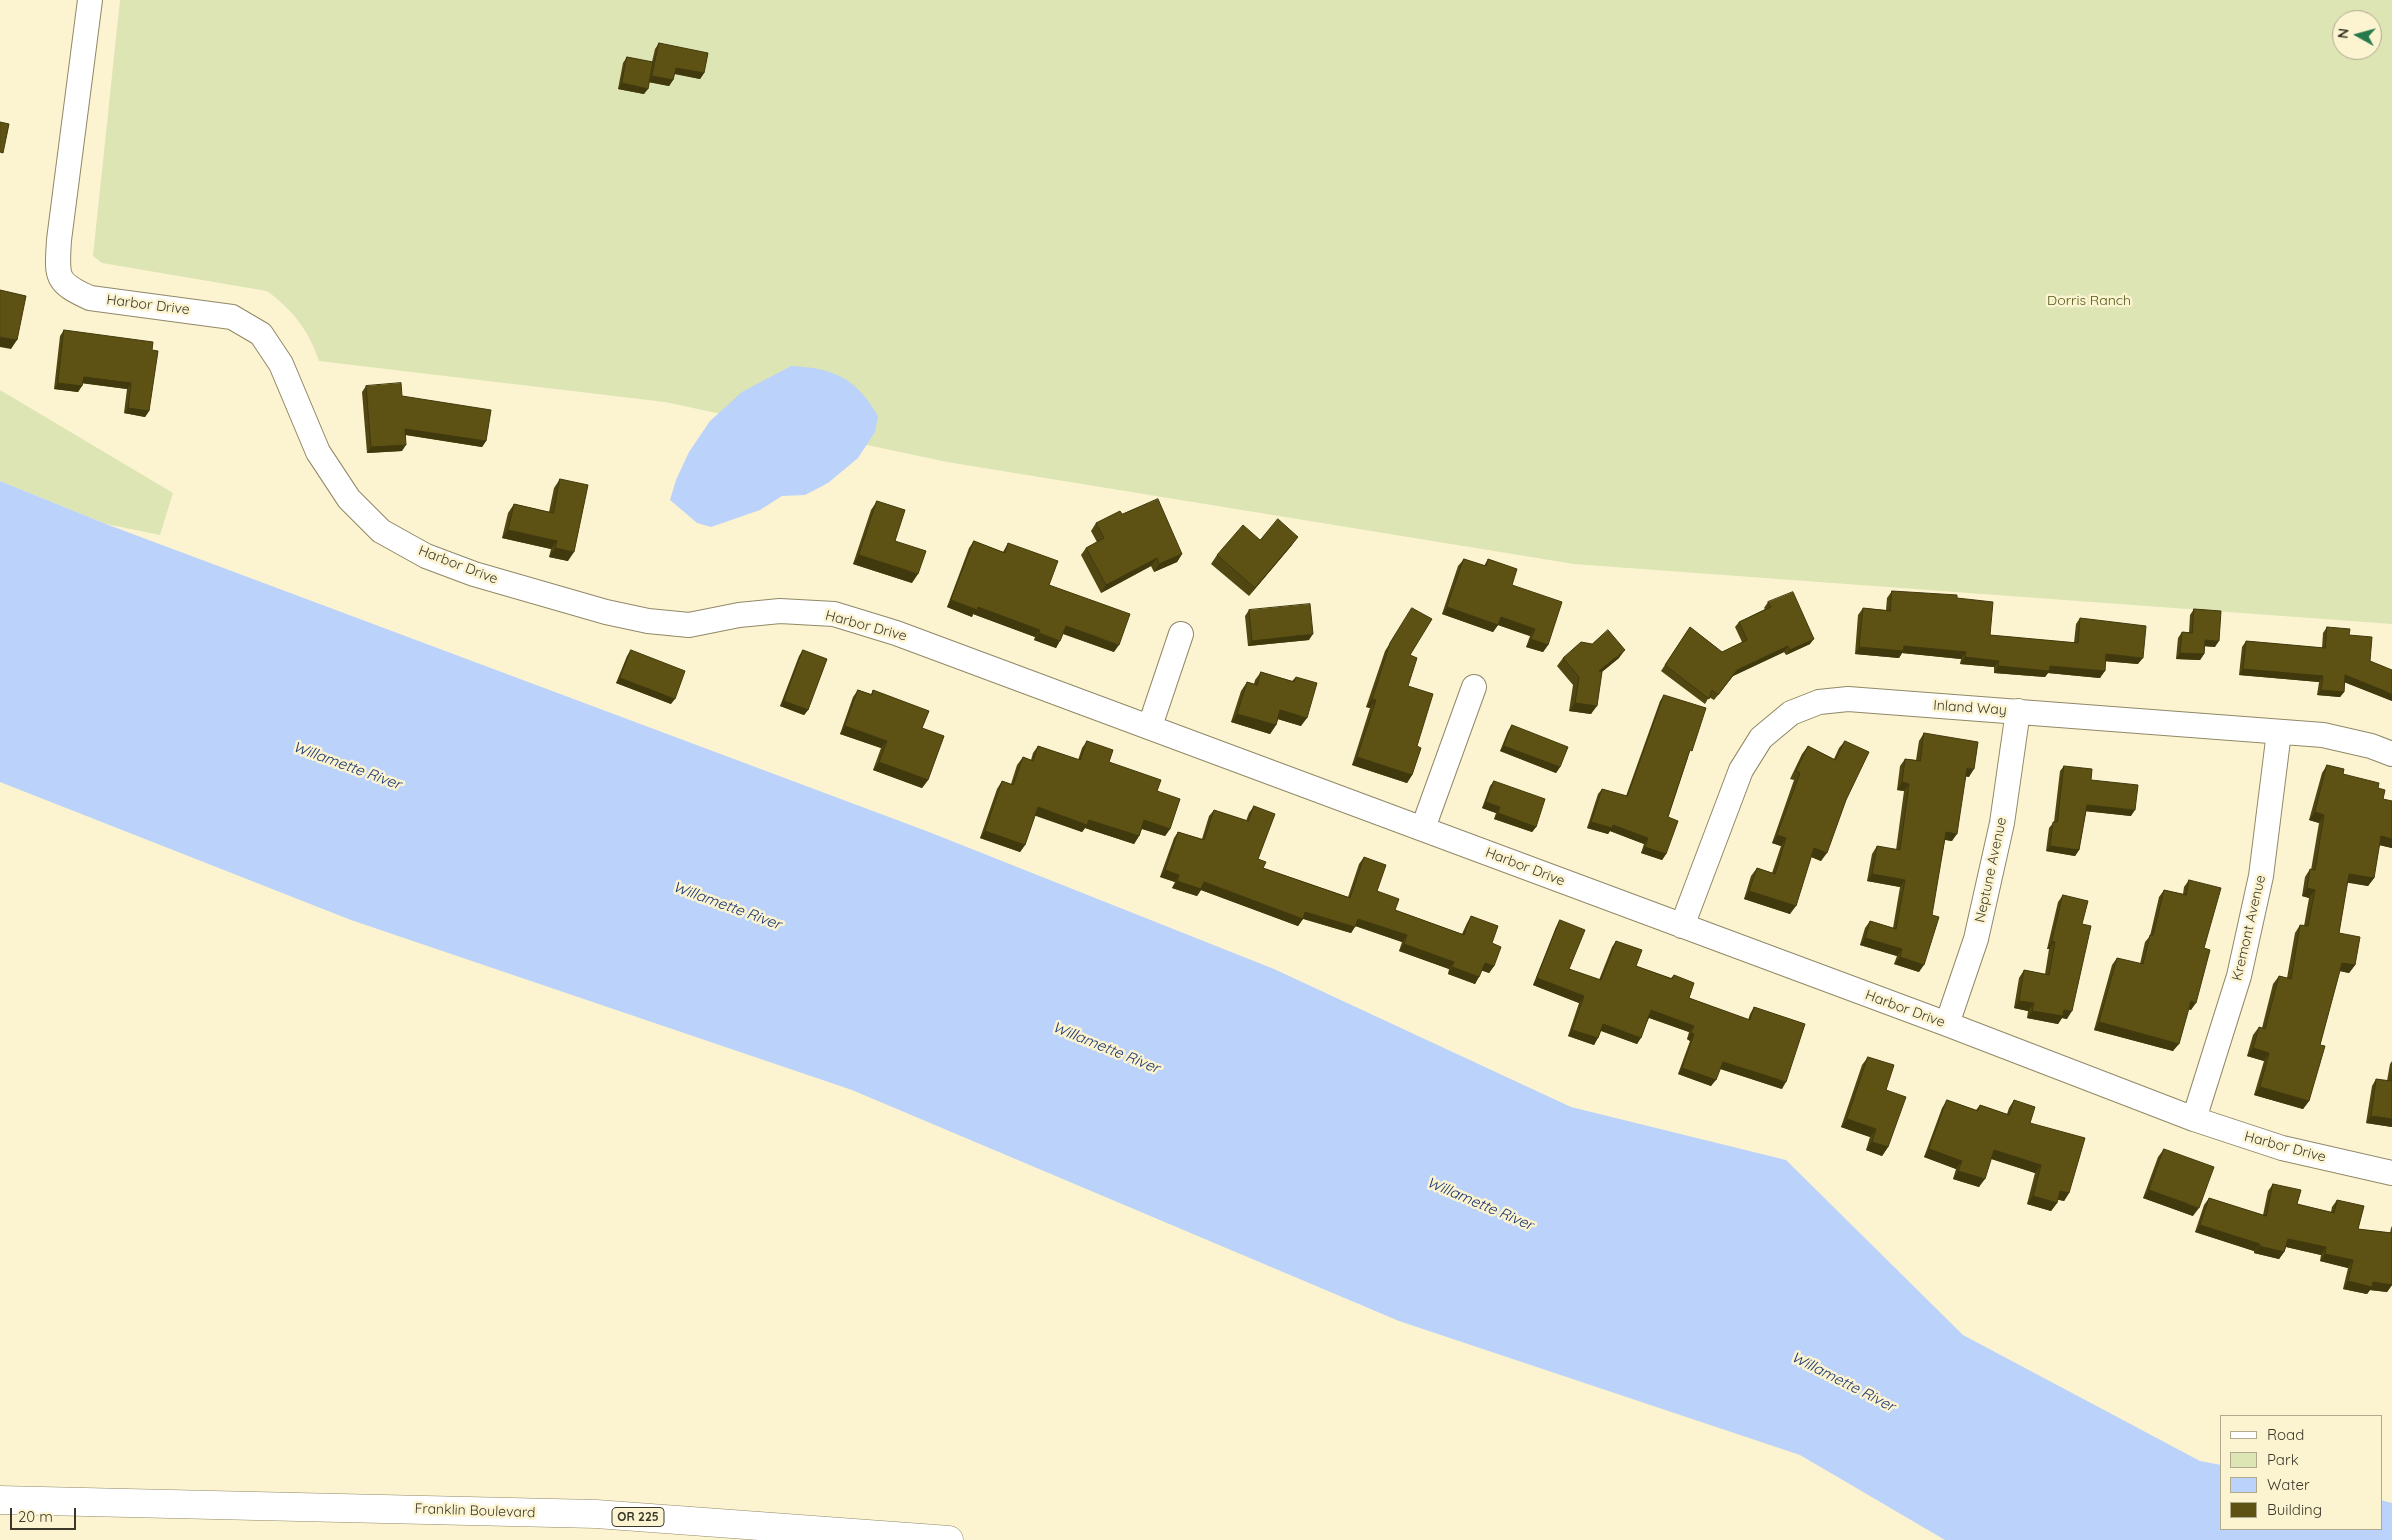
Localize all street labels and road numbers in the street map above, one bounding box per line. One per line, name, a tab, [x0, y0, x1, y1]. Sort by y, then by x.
street label: Harbor Drive	[105, 292, 191, 318]
street label: Harbor Drive	[416, 542, 500, 588]
street label: Harbor Drive	[823, 607, 909, 645]
street label: Inland Way	[1933, 697, 2007, 719]
street label: Neptune Avenue	[1972, 816, 2010, 924]
street label: Harbor Drive	[1483, 844, 1567, 890]
street label: Kremont Avenue	[2229, 873, 2269, 983]
street label: Harbor Drive	[1863, 987, 1947, 1031]
street label: Harbor Drive	[2242, 1128, 2328, 1166]
street label: Franklin Boulevard	[414, 1500, 536, 1522]
road number: OR 225	[612, 1508, 664, 1526]

